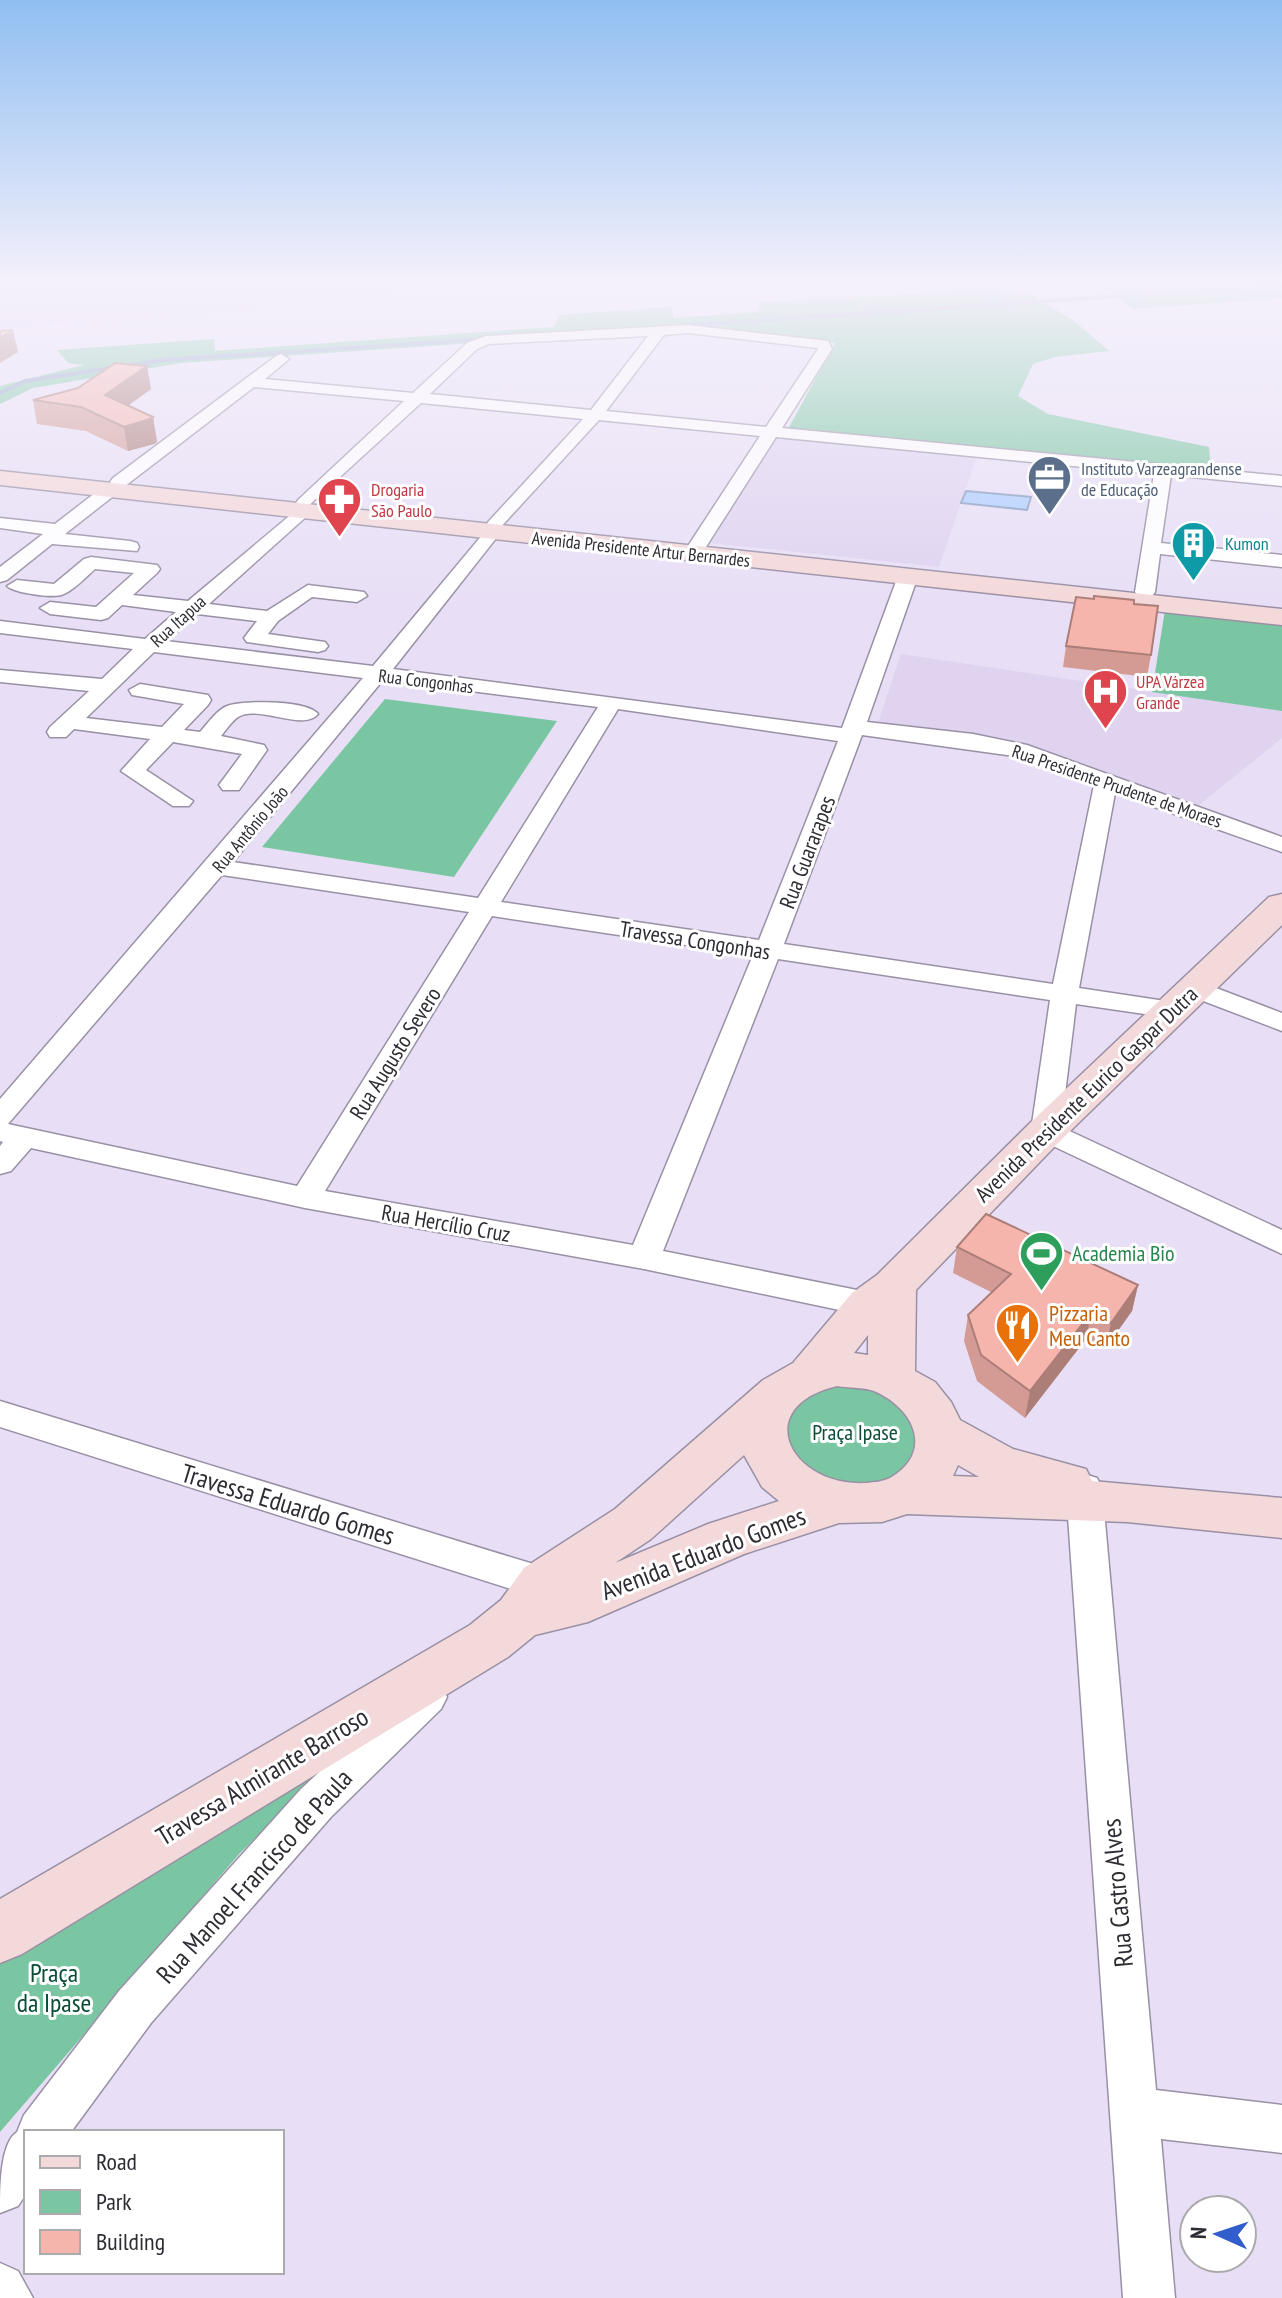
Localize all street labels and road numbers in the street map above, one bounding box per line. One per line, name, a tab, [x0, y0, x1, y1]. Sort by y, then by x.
street label: Avenida Presidente Artur Bernardes	[531, 526, 751, 572]
street label: Rua Itapua	[146, 590, 210, 652]
street label: Rua Congonhas	[377, 664, 475, 698]
street label: Rua Presidente Prudente de Moraes	[1009, 739, 1225, 833]
street label: Rua Antônio João	[207, 781, 293, 877]
street label: Rua Guararapes	[773, 792, 841, 912]
street label: Travessa Congonhas	[618, 914, 772, 966]
street label: Avenida Presidente Eurico Gaspar Dutra	[969, 980, 1203, 1208]
street label: Rua Augusto Severo	[343, 982, 447, 1124]
street label: Rua Hercílio Cruz	[379, 1198, 513, 1248]
street label: Travessa Eduardo Gomes	[178, 1456, 398, 1552]
street label: Avenida Eduardo Gomes	[596, 1499, 810, 1607]
street label: Travessa Almirante Barroso	[150, 1700, 374, 1852]
street label: Rua Manoel Francisco de Paula	[149, 1762, 359, 1990]
street label: Rua Castro Alves	[1094, 1817, 1140, 1969]

